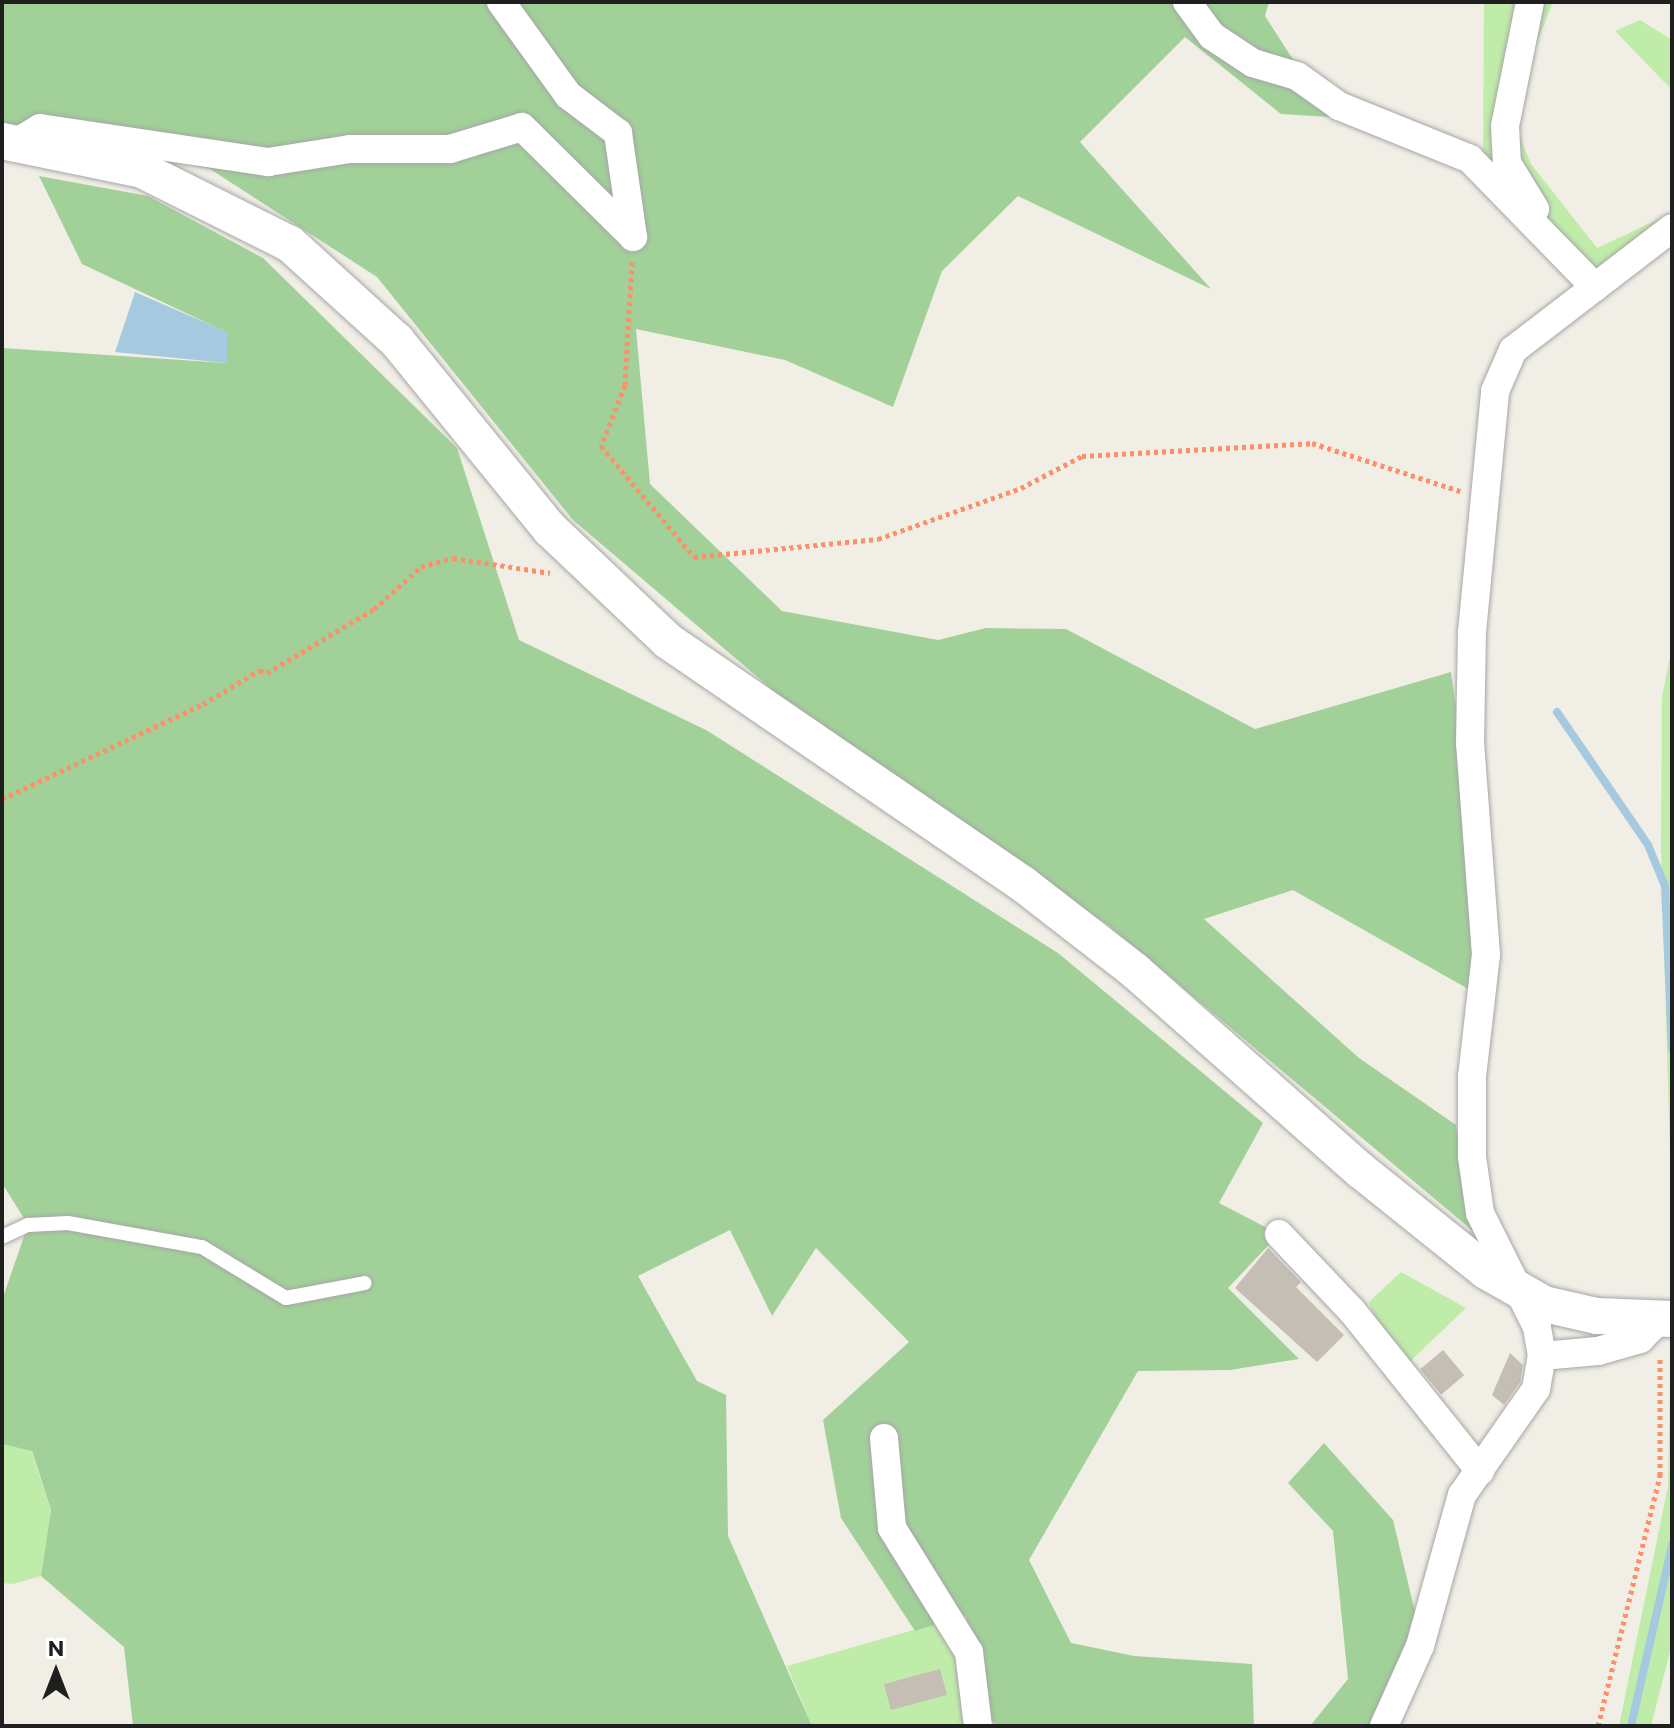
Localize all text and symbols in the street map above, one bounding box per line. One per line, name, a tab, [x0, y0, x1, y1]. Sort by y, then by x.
north arrow	[16, 1632, 96, 1712]
text: N	[48, 1634, 64, 1661]

